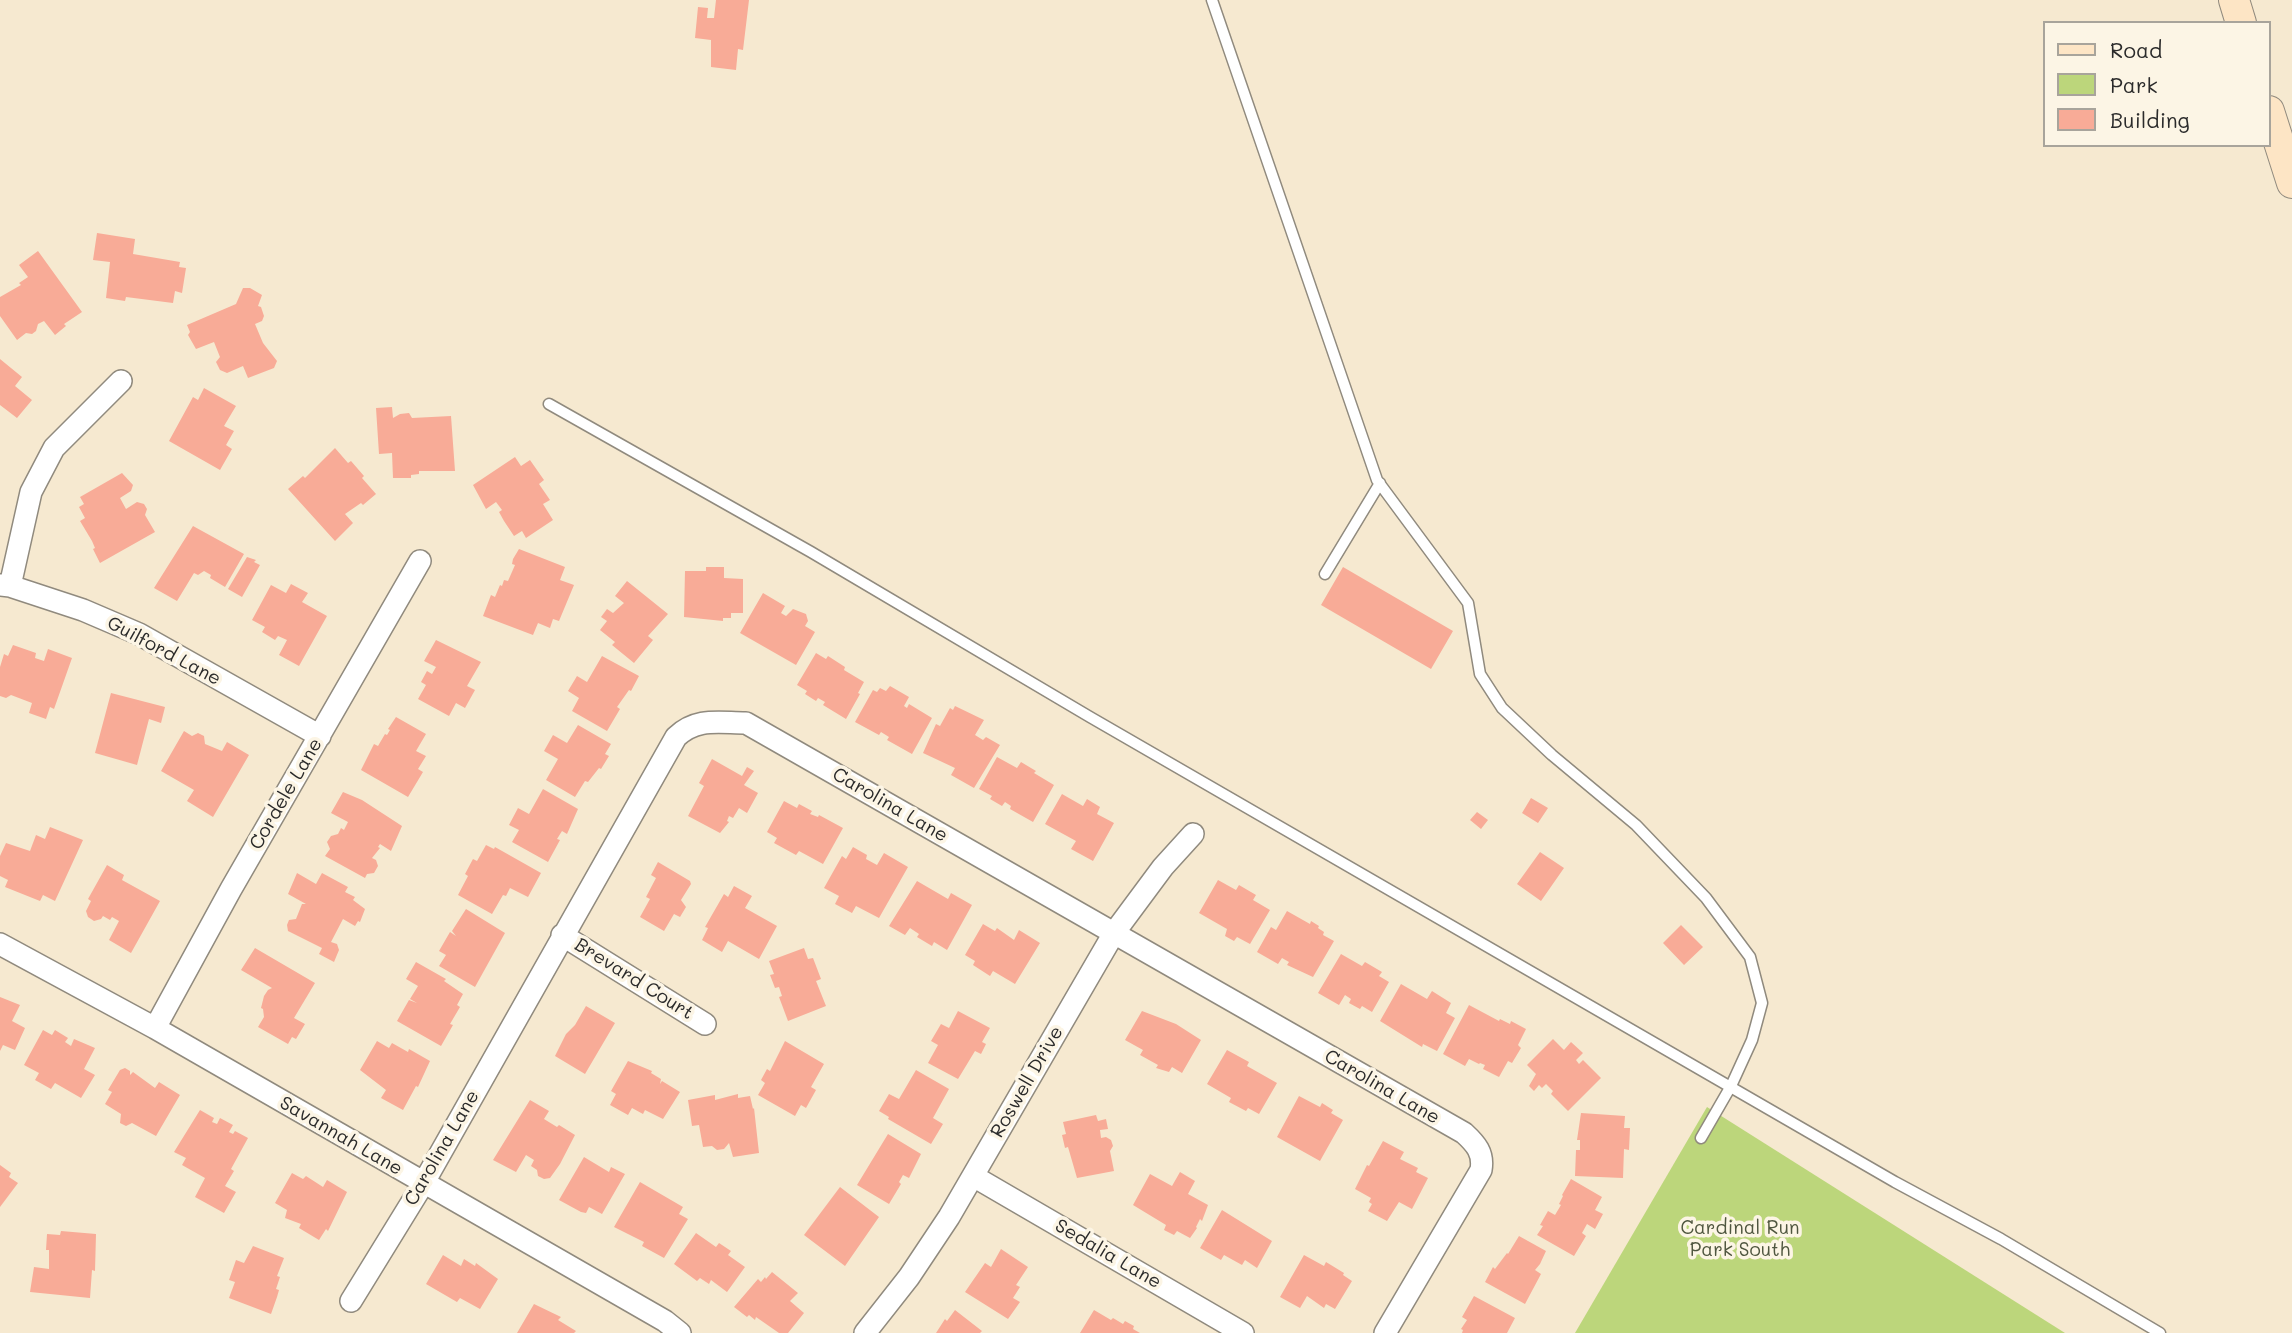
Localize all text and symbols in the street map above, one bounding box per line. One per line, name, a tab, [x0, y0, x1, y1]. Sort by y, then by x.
legend	[2044, 21, 2271, 147]
text: Road	[2110, 36, 2162, 63]
text: Park	[2110, 71, 2158, 98]
text: Building	[2110, 106, 2190, 133]
street label: Guilford Lane	[103, 611, 225, 691]
street label: Cordele Lane	[245, 734, 327, 854]
street label: Carolina Lane	[828, 763, 952, 847]
street label: Brevard Court	[570, 933, 698, 1025]
street label: Roswell Drive	[986, 1022, 1068, 1142]
street label: Carolina Lane	[1320, 1045, 1444, 1129]
street label: Carolina Lane	[400, 1086, 484, 1210]
street label: Savannah Lane	[275, 1092, 407, 1180]
street label: Sedalia Lane	[1051, 1214, 1165, 1294]
park label: Cardinal Run Park South	[1680, 1217, 1800, 1261]

